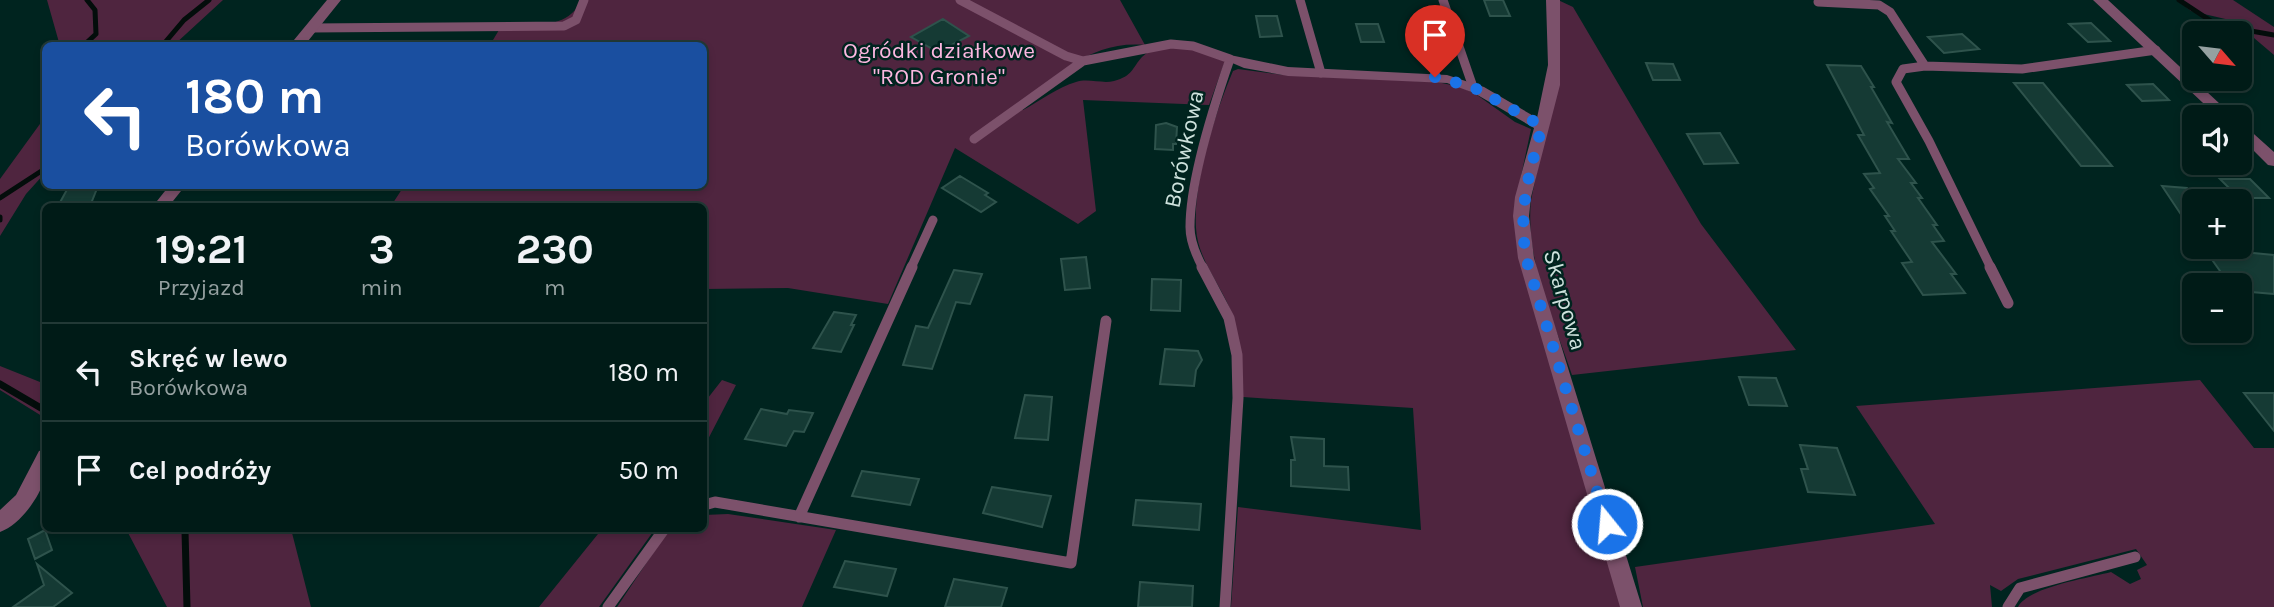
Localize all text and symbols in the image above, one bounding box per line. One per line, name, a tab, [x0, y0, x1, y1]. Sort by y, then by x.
pin	[1405, 5, 1465, 77]
icon: arrive	[1416, 16, 1454, 54]
north arrow	[2182, 21, 2252, 91]
map controls	[2182, 21, 2252, 343]
park label: Ogródki działkowe "ROD Gronie"	[843, 37, 1035, 90]
text: 180 m	[185, 68, 324, 125]
icon: left	[70, 70, 161, 161]
street label: Borówkowa	[1158, 88, 1210, 210]
button: sound	[2182, 105, 2252, 175]
text: Borówkowa	[185, 127, 351, 164]
button: +	[2182, 189, 2252, 259]
text: 19:21	[155, 224, 247, 274]
text: 3	[369, 224, 395, 274]
text: 230	[516, 224, 594, 274]
street label: Skarpowa	[1538, 247, 1592, 353]
button: −	[2182, 273, 2252, 343]
text: Przyjazd	[158, 274, 245, 301]
text: min	[360, 274, 403, 301]
text: m	[544, 274, 566, 301]
text: Skręć w lewo	[129, 343, 288, 374]
icon: left	[70, 353, 108, 391]
text: 180 m	[609, 357, 679, 388]
text: Borówkowa	[129, 374, 248, 401]
icon: arrive	[70, 451, 108, 489]
text: Cel podróży	[129, 455, 271, 486]
text: 50 m	[618, 455, 679, 486]
position arrow	[1570, 487, 1644, 561]

